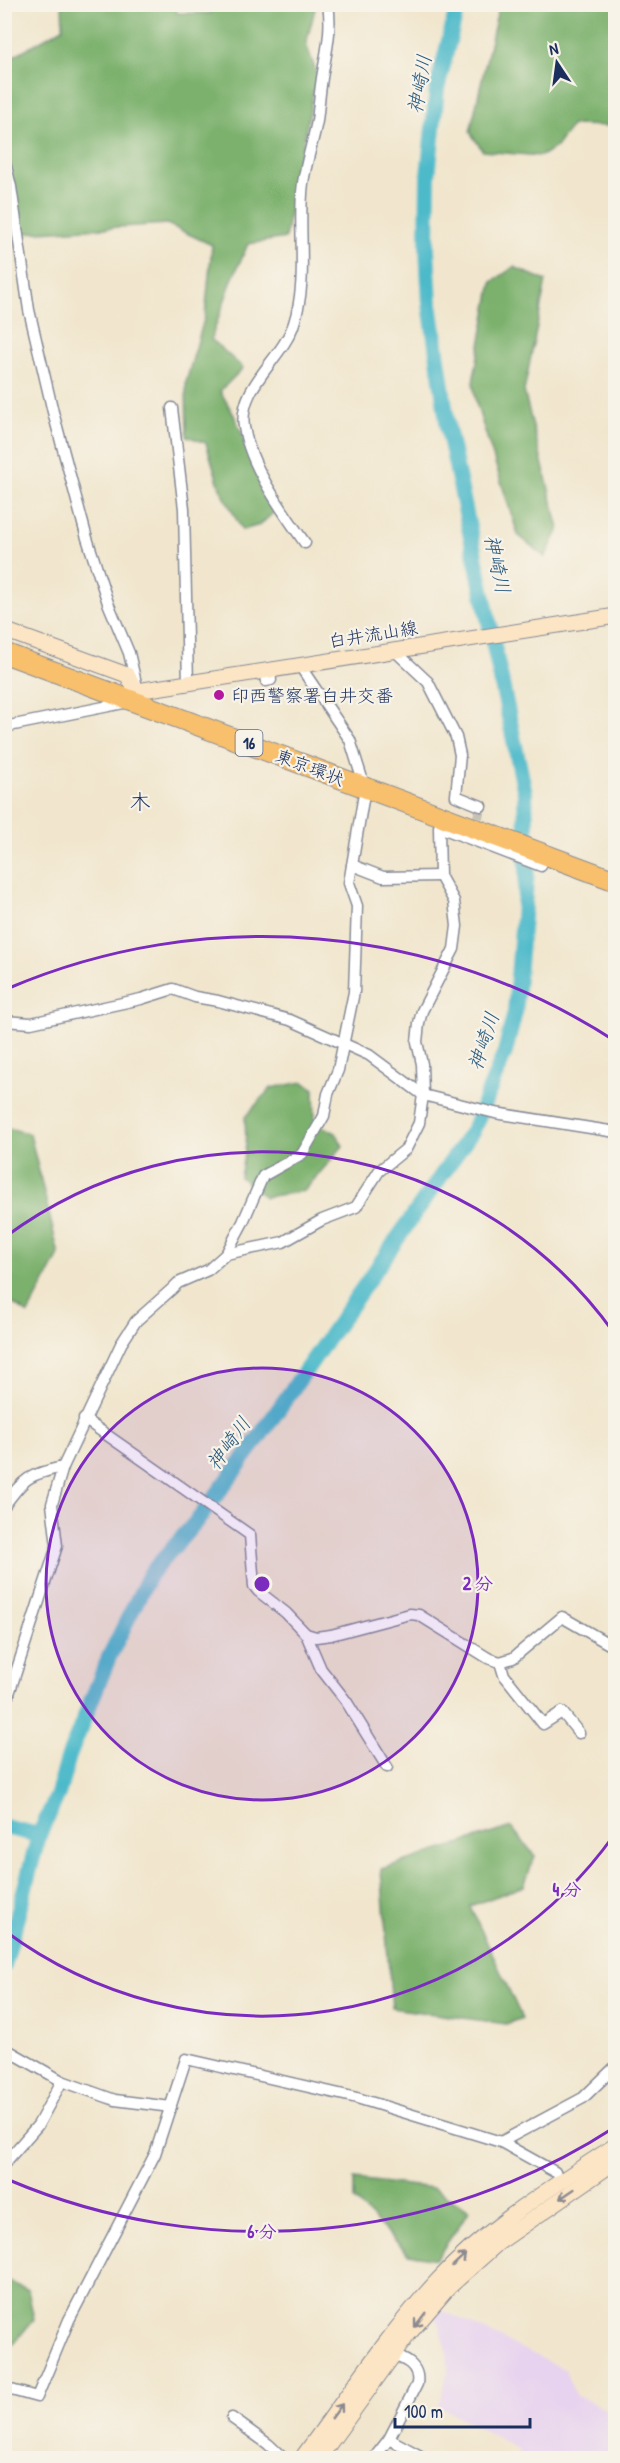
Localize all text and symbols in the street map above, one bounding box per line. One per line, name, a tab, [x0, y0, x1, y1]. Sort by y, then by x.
north arrow	[527, 33, 587, 93]
text: N	[547, 37, 561, 60]
water label: 神崎川	[400, 52, 438, 116]
water label: 神崎川	[479, 532, 517, 596]
street label: 白井流山線	[327, 615, 419, 653]
place label: 印西警察署白井交番	[231, 683, 393, 708]
marker: 印西警察署白井交番	[212, 688, 226, 702]
road number: 16	[236, 730, 262, 756]
street label: 東京環状	[272, 742, 348, 792]
district label: 木	[130, 787, 151, 816]
water label: 神崎川	[461, 1008, 505, 1074]
water label: 神崎川	[199, 1411, 257, 1475]
text: 2 分	[463, 1571, 493, 1596]
centre of rings	[252, 1574, 272, 1594]
text: 4 分	[553, 1877, 581, 1902]
one-way arrow	[559, 2188, 576, 2200]
text: 6 分	[247, 2219, 277, 2244]
one-way arrow	[451, 2252, 466, 2267]
one-way arrow	[413, 2312, 426, 2328]
scale bar	[395, 2391, 530, 2429]
text: 100 m	[404, 2399, 443, 2424]
one-way arrow	[331, 2404, 343, 2420]

